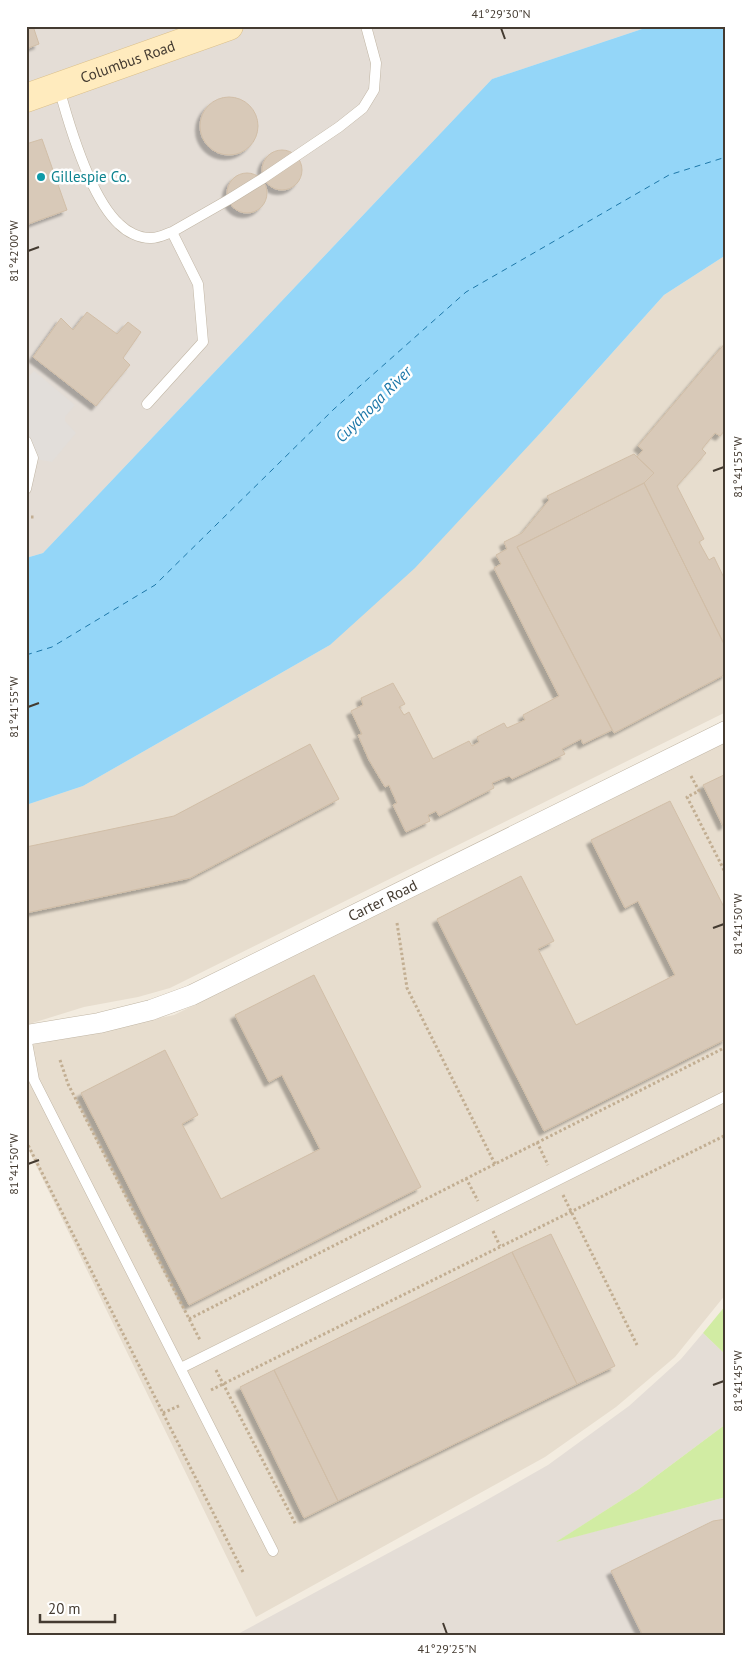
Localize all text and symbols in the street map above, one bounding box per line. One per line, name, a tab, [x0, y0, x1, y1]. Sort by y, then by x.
text: 41°29'30"N	[471, 6, 531, 21]
street label: Columbus Road	[78, 36, 177, 87]
place label: Gillespie Co.	[51, 167, 130, 186]
marker: Gillespie Co.	[35, 171, 47, 183]
text: 81°42'00"W	[6, 220, 21, 282]
water label: Cuyahoga River	[331, 360, 417, 446]
text: 81°41'55"W	[730, 436, 745, 498]
text: 81°41'55"W	[6, 676, 21, 738]
street label: Carter Road	[345, 875, 420, 925]
text: 81°41'50"W	[730, 893, 745, 955]
text: 81°41'50"W	[6, 1133, 21, 1195]
text: 81°41'45"W	[730, 1350, 745, 1412]
scale bar	[40, 1592, 115, 1624]
text: 20 m	[48, 1599, 81, 1618]
text: 41°29'25"N	[417, 1641, 477, 1656]

